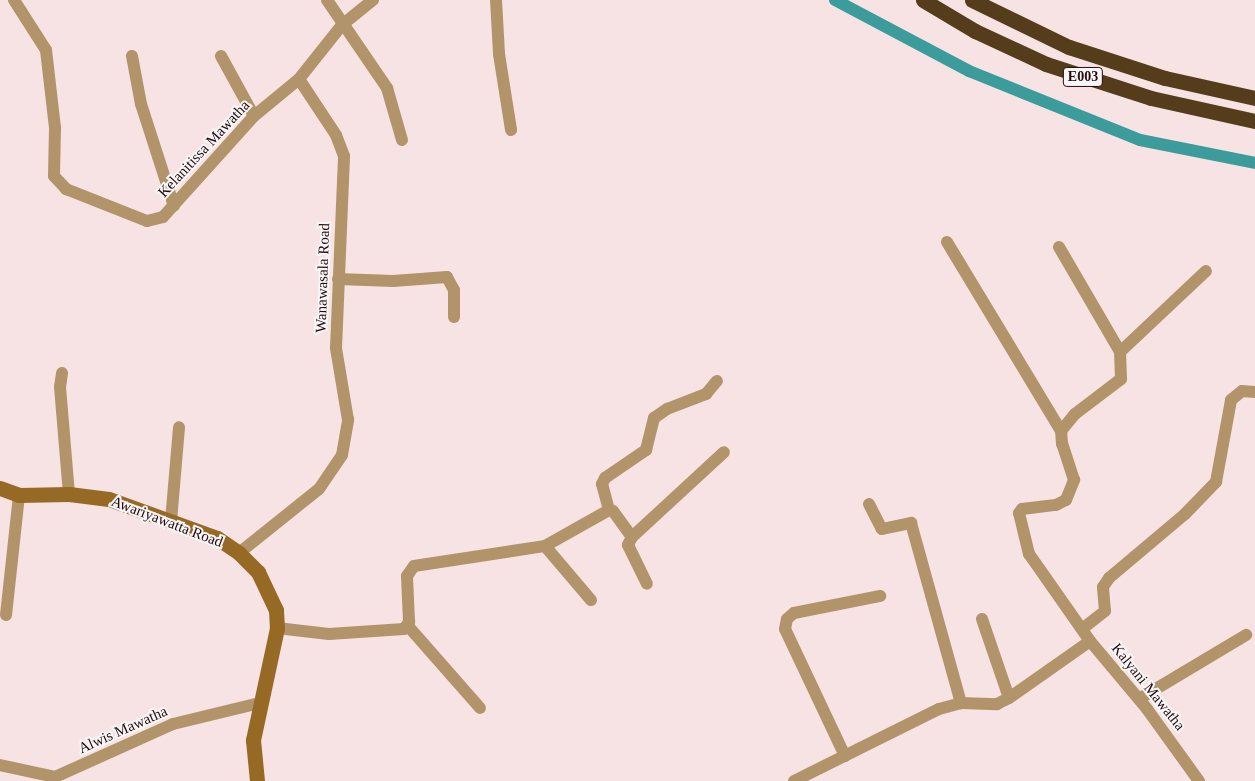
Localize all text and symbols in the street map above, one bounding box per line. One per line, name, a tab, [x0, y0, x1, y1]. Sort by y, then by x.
road number: E003	[1062, 66, 1104, 88]
street label: Kelanitissa Mawatha	[154, 97, 254, 201]
street label: Wanawasala Road	[312, 223, 334, 333]
street label: Awariyawatta Road	[109, 492, 225, 552]
street label: Kalyani Mawatha	[1107, 640, 1189, 734]
street label: Alwis Mawatha	[76, 702, 170, 758]

